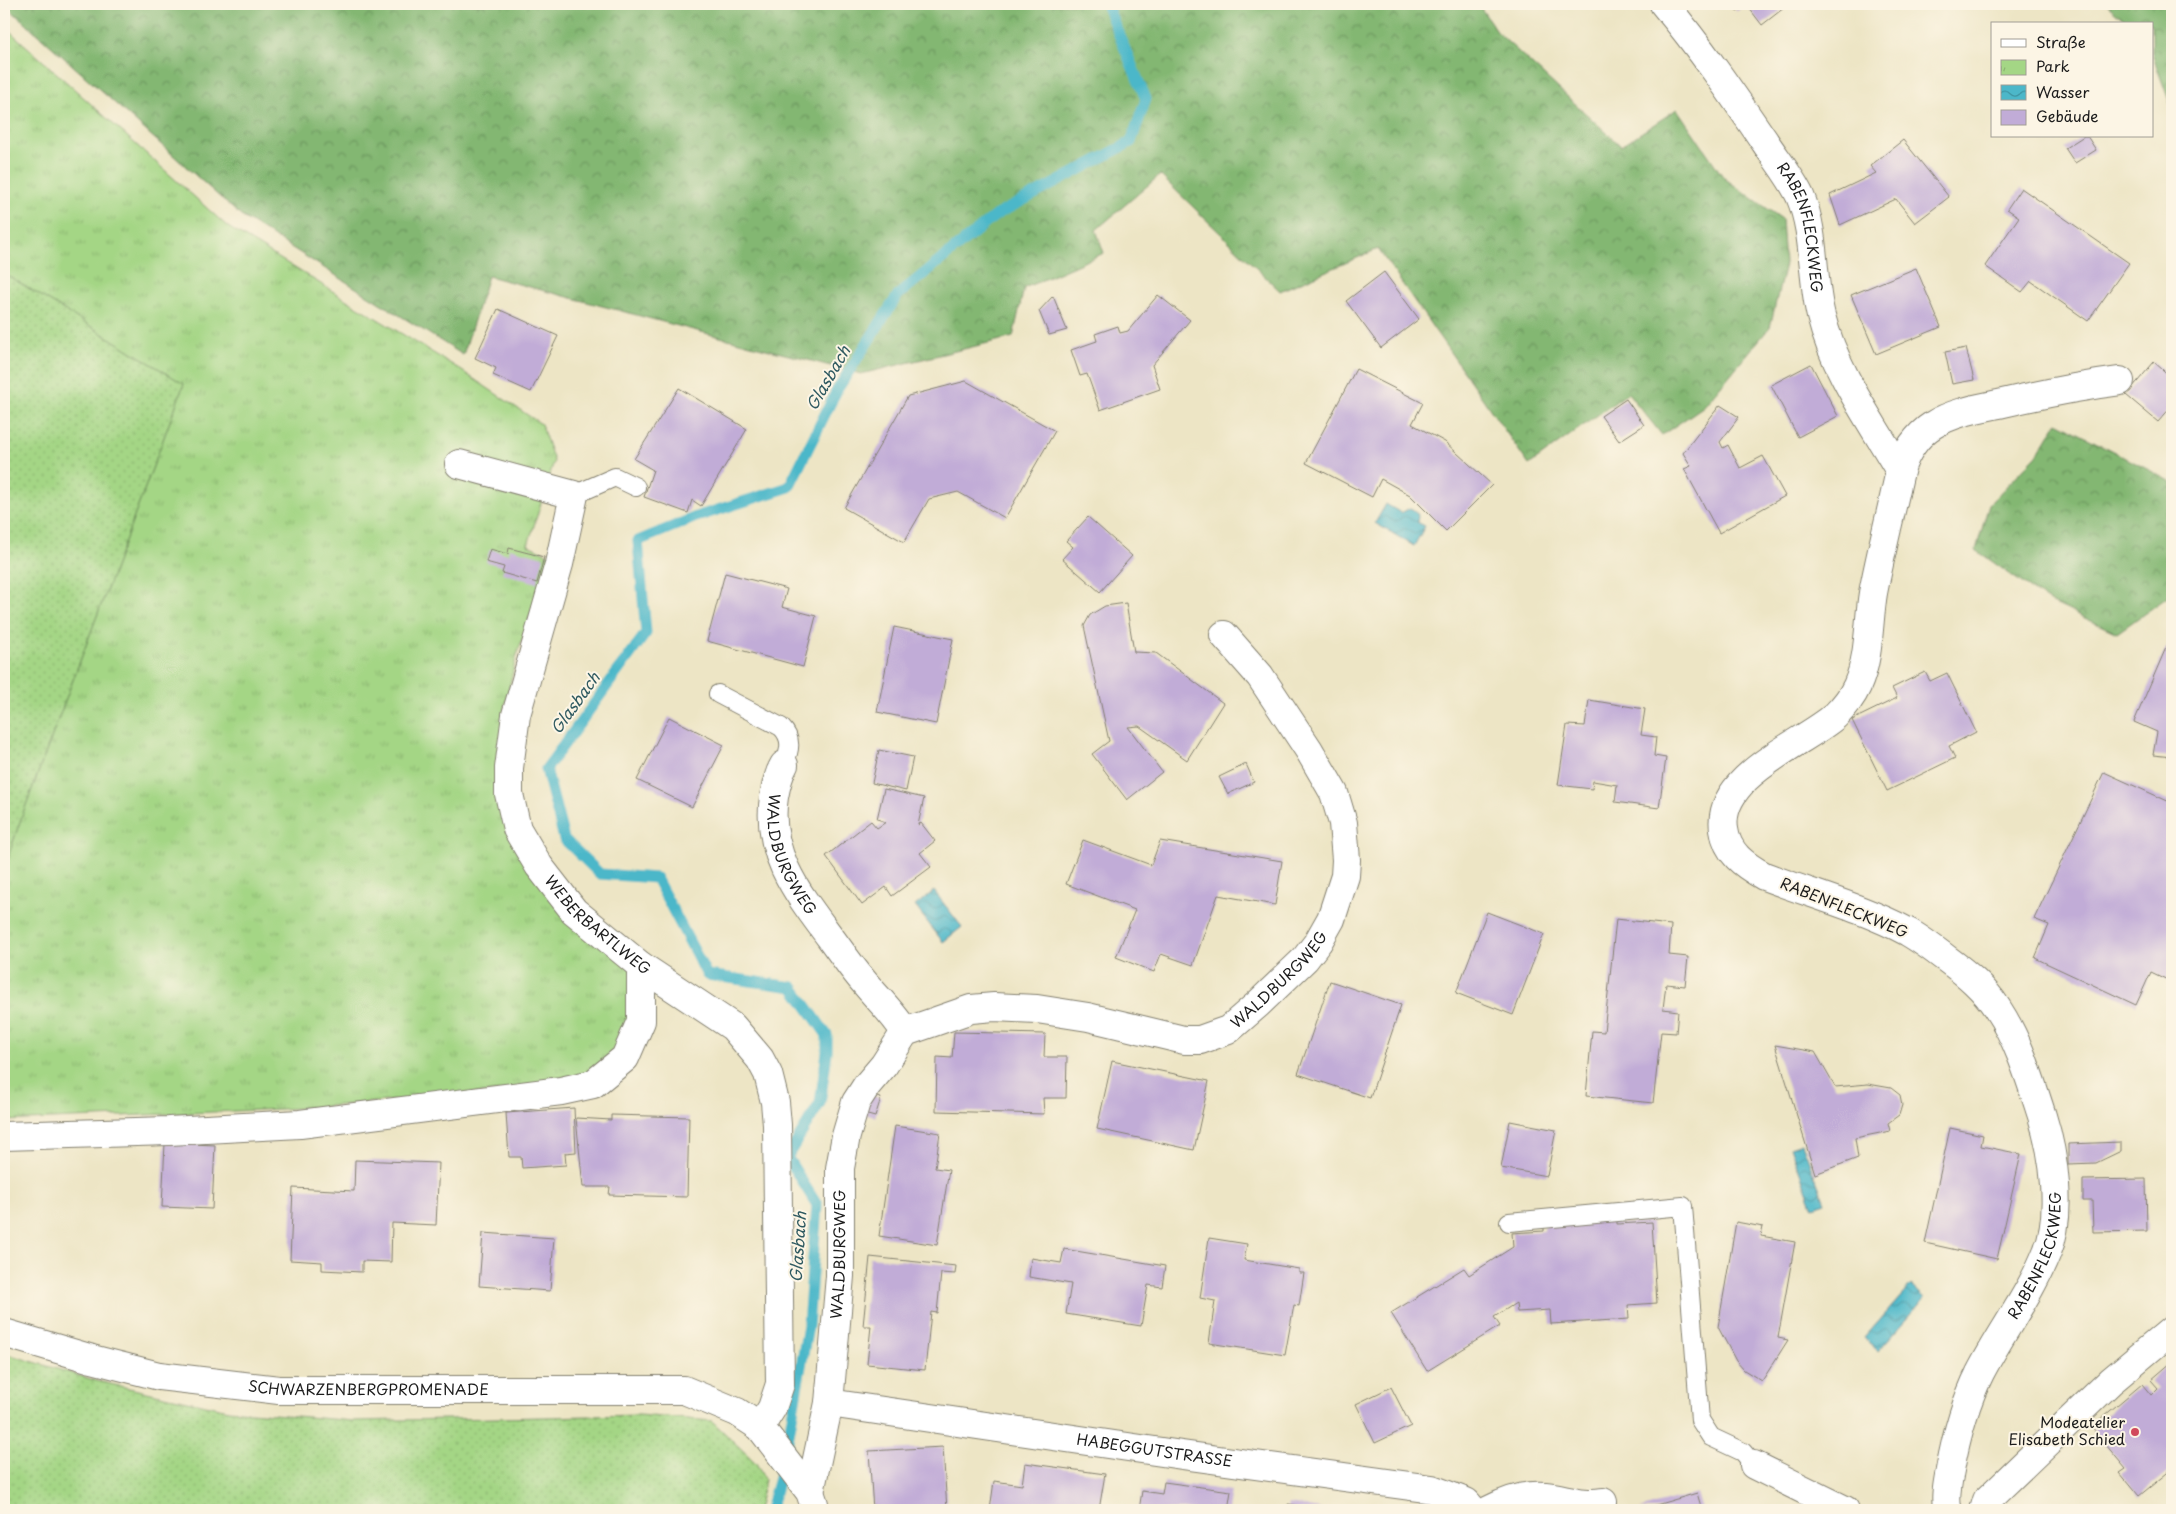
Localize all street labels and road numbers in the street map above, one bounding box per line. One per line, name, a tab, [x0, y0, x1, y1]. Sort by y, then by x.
street label: RABENFLECKWEG	[1772, 157, 1830, 294]
street label: WALDBURGWEG	[762, 792, 823, 919]
street label: WEBERBARTLWEG	[540, 870, 656, 979]
street label: RABENFLECKWEG	[1777, 870, 1912, 943]
street label: WALDBURGWEG	[1225, 927, 1332, 1033]
street label: WALDBURGWEG	[823, 1190, 850, 1320]
street label: RABENFLECKWEG	[2001, 1192, 2066, 1323]
street label: SCHWARZENBERGPROMENADE	[247, 1373, 489, 1400]
street label: HABEGGUTSTRASSE	[1075, 1427, 1234, 1472]

